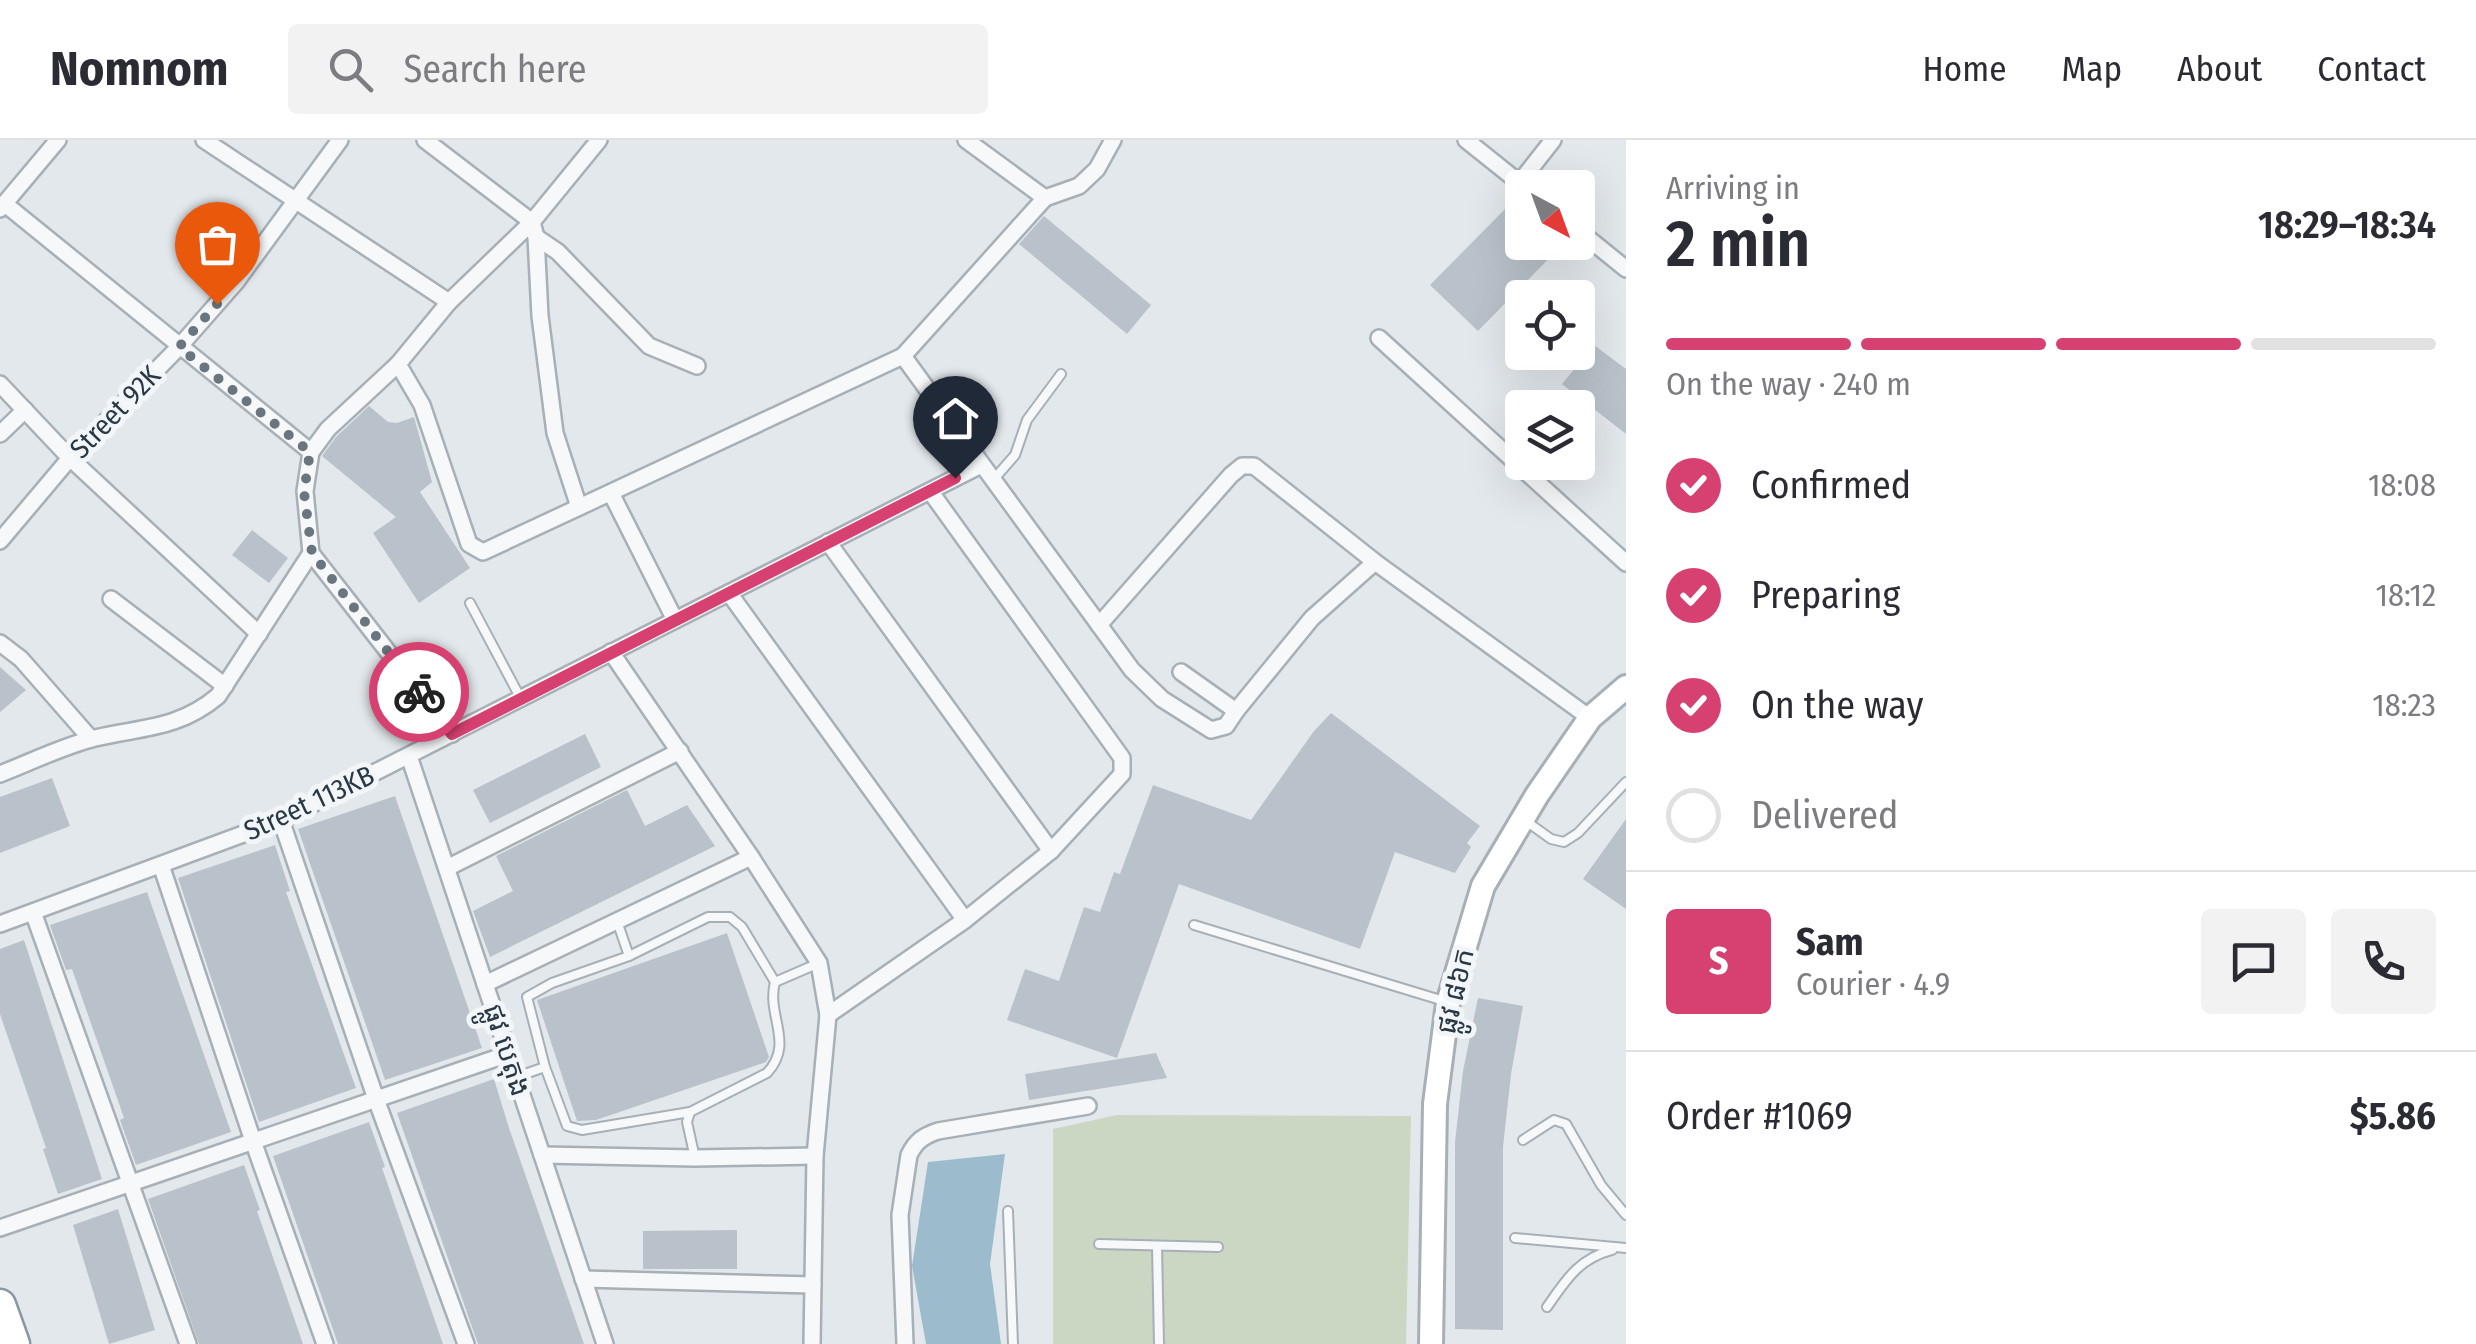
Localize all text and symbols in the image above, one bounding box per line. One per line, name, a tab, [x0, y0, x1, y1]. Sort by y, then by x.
search box	[288, 24, 988, 114]
text: Nomnom	[50, 40, 228, 98]
icon: search	[323, 42, 378, 97]
text: Search here	[403, 46, 587, 92]
text: Home	[1923, 48, 2006, 90]
text: Map	[2061, 48, 2122, 90]
text: About	[2177, 48, 2262, 90]
text: Contact	[2317, 48, 2426, 90]
text: Arriving in	[1666, 169, 1800, 207]
north arrow	[1505, 170, 1595, 260]
map controls	[1505, 170, 1595, 480]
pin	[175, 202, 260, 305]
text: 18:29–18:34	[2258, 202, 2436, 248]
text: 2 min	[1666, 205, 1810, 283]
icon: bag	[190, 217, 245, 272]
button: locate	[1505, 280, 1595, 370]
street label: Street 92K	[63, 359, 167, 465]
text: On the way · 240 m	[1666, 365, 1911, 403]
pin	[913, 376, 998, 479]
button: layers	[1505, 390, 1595, 480]
icon: home	[928, 391, 983, 446]
icon: check	[1666, 458, 1721, 513]
text: Confirmed	[1751, 462, 1911, 508]
text: 18:08	[2368, 466, 2436, 504]
icon: check	[1666, 568, 1721, 623]
text: Preparing	[1751, 572, 1900, 618]
text: 18:12	[2375, 576, 2436, 614]
courier	[369, 642, 469, 742]
icon: bike	[392, 665, 447, 720]
icon: check	[1666, 678, 1721, 733]
text: On the way	[1751, 682, 1923, 728]
text: 18:23	[2372, 686, 2436, 724]
street label: Street 113KB	[239, 759, 379, 847]
text: Delivered	[1751, 792, 1898, 838]
button: chat	[2201, 909, 2306, 1014]
button: phone	[2331, 909, 2436, 1014]
text: Sam	[1796, 919, 1864, 965]
text: S	[1709, 938, 1728, 984]
street label: ផ្លូវ ៨៦ក	[1429, 945, 1489, 1039]
text: Courier · 4.9	[1796, 965, 1950, 1003]
street label: ផ្លូវ បេតុង	[469, 1000, 537, 1103]
text: Order #1069	[1666, 1093, 1853, 1139]
text: $5.86	[2350, 1093, 2436, 1139]

